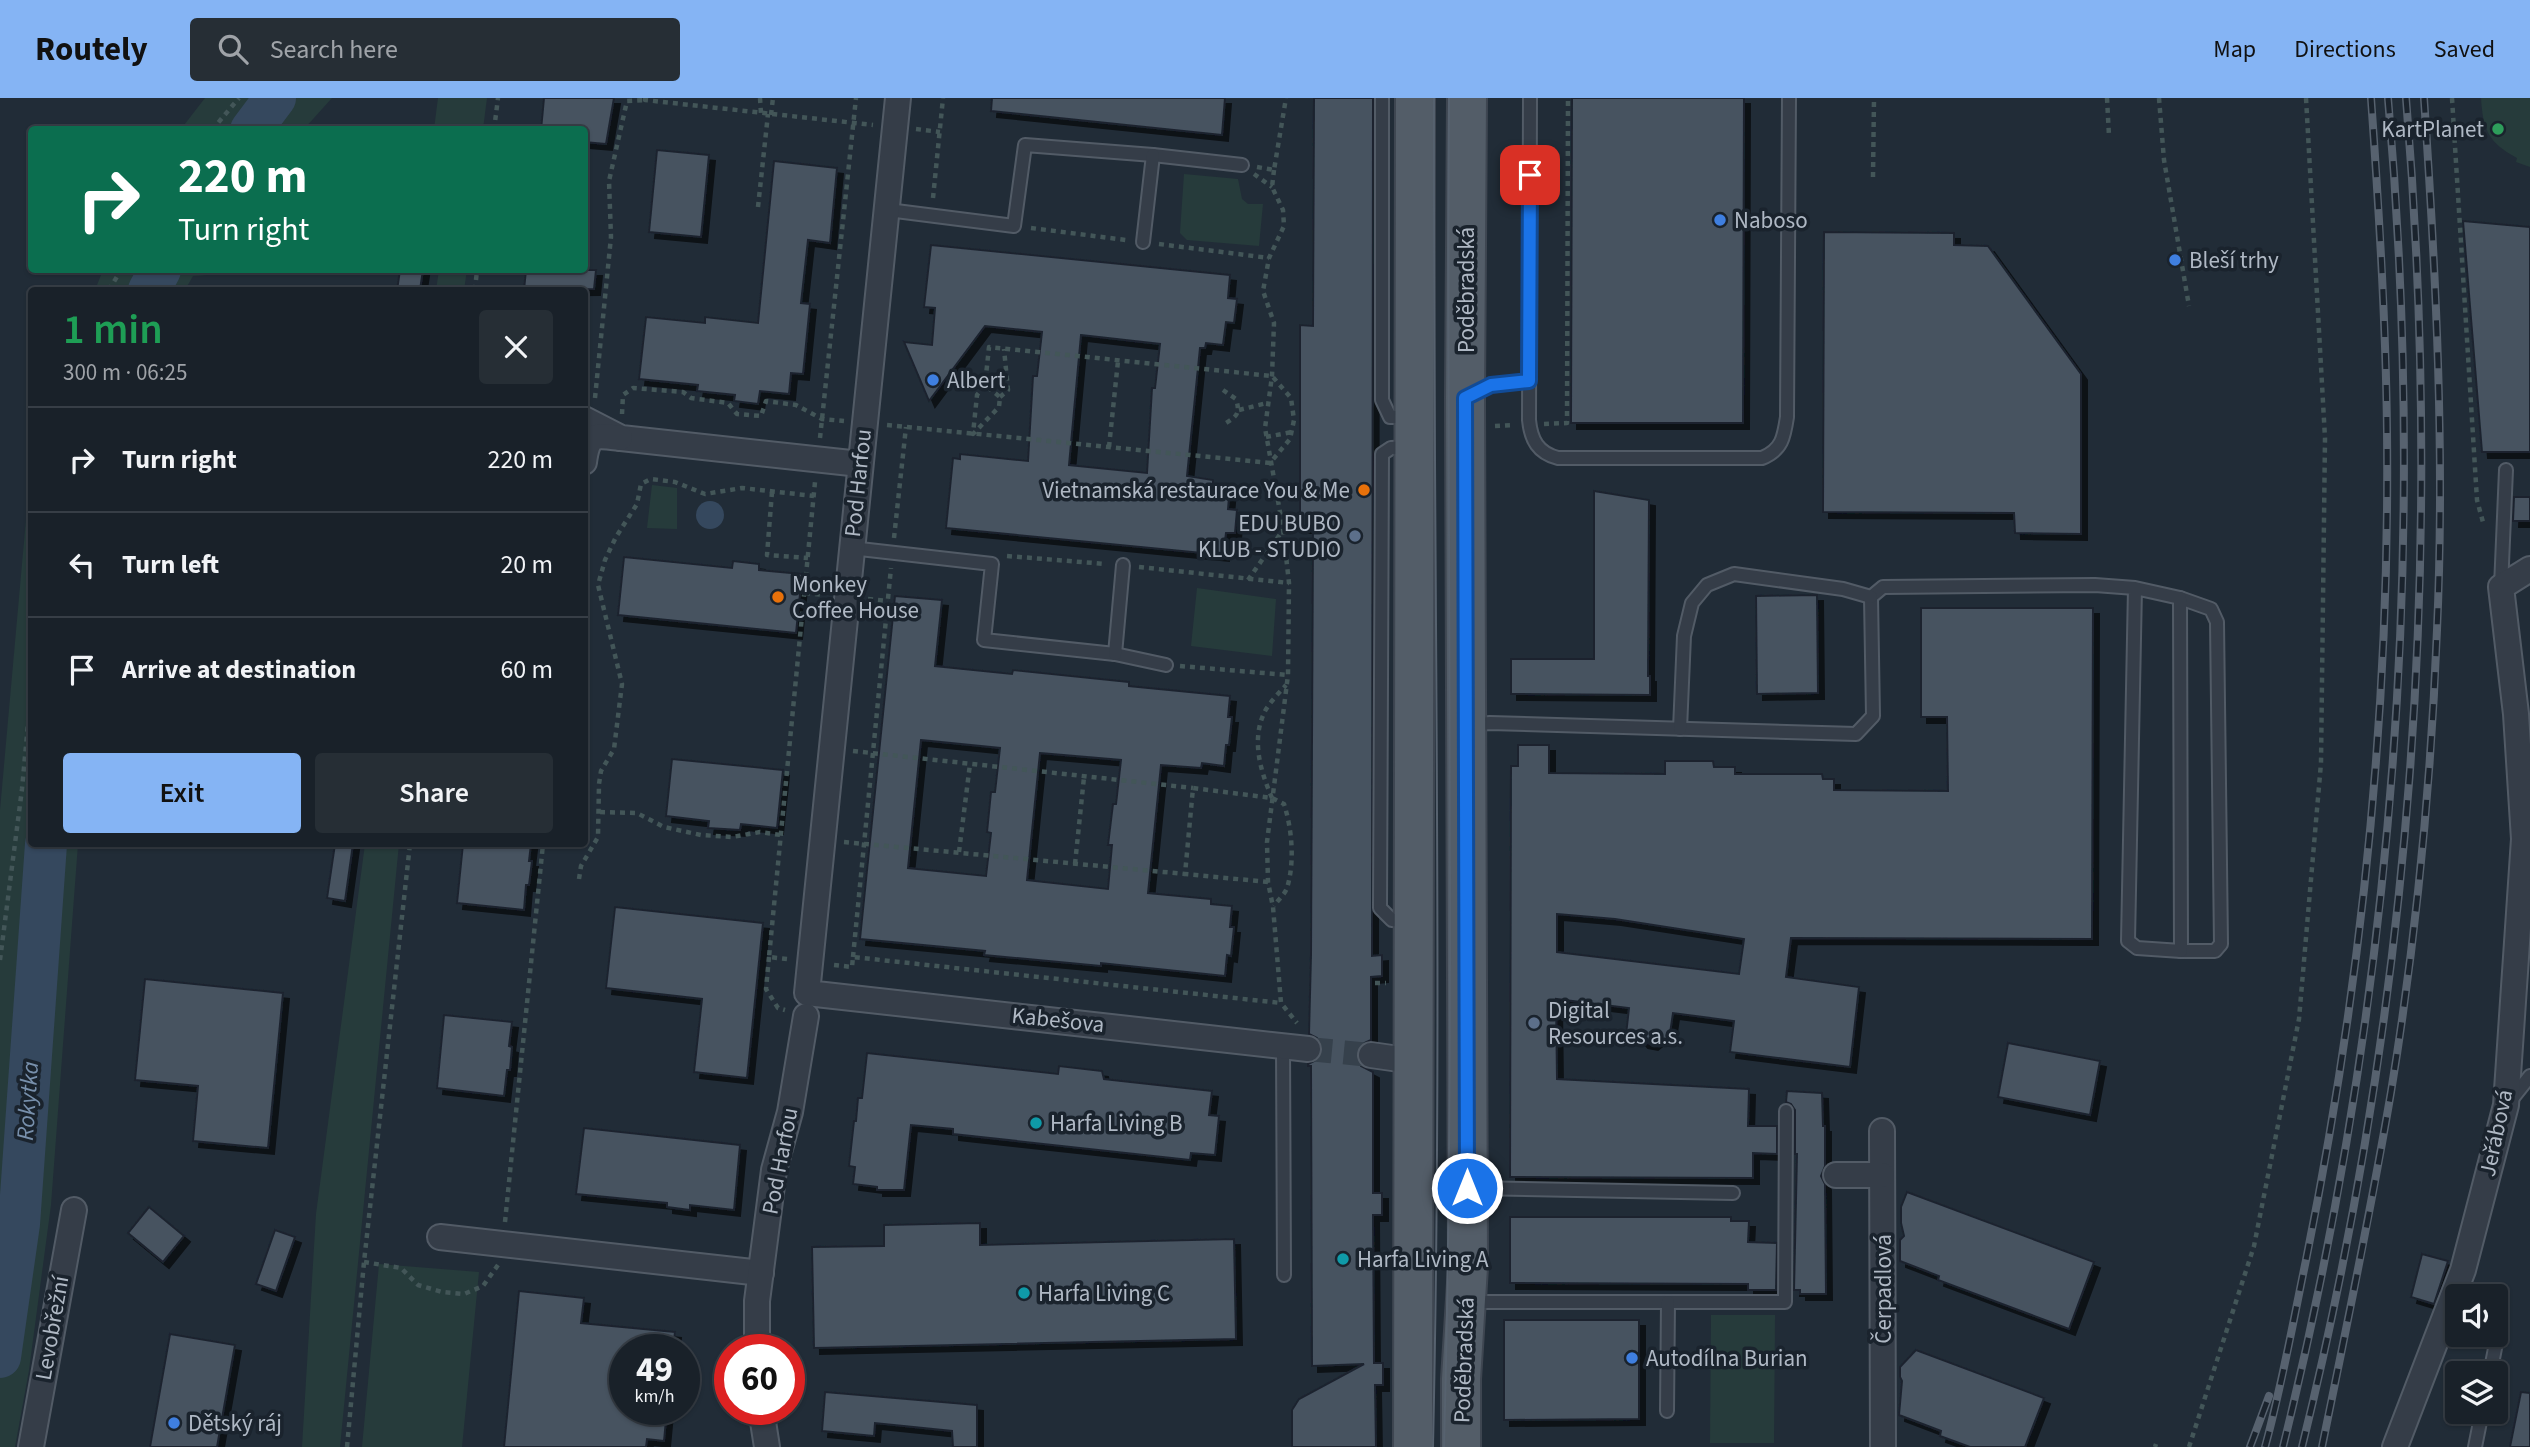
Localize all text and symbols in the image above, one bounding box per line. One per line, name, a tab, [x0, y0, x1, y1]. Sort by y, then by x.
search box	[190, 18, 680, 81]
text: Routely	[35, 26, 148, 73]
icon: search	[214, 30, 252, 68]
text: Search here	[270, 31, 398, 68]
text: Map	[2213, 32, 2256, 67]
text: Directions	[2294, 32, 2396, 67]
text: Saved	[2434, 32, 2495, 67]
place label: KartPlanet	[2381, 113, 2484, 146]
marker: KartPlanet	[2490, 121, 2506, 137]
text: 220 m	[178, 142, 307, 212]
pin	[1500, 145, 1560, 205]
icon: right	[63, 154, 154, 245]
icon: arrive	[1511, 156, 1549, 194]
place label: Naboso	[1734, 204, 1808, 237]
text: Turn right	[178, 207, 309, 253]
marker: Naboso	[1712, 212, 1728, 228]
street label: Poděbradská	[1450, 227, 1483, 353]
place label: Bleší trhy	[2189, 244, 2279, 277]
marker: Bleší trhy	[2167, 252, 2183, 268]
text: 1 min	[63, 300, 163, 360]
button: close	[479, 310, 553, 384]
text: 300 m · 06:25	[63, 356, 187, 389]
place label: Albert	[947, 364, 1005, 397]
marker: Albert	[925, 372, 941, 388]
street label: Pod Harfou	[836, 427, 880, 539]
icon: right	[63, 441, 101, 479]
text: Turn right	[122, 441, 237, 478]
text: 220 m	[487, 441, 553, 478]
place label: Vietnamská restaurace You & Me	[1042, 474, 1350, 507]
marker: Vietnamská restaurace You & Me	[1356, 482, 1372, 498]
place label: EDU BUBO KLUB - STUDIO	[1198, 507, 1341, 566]
marker: EDU BUBO KLUB - STUDIO	[1347, 528, 1363, 544]
icon: left	[63, 546, 101, 584]
text: Turn left	[122, 546, 219, 583]
text: 20 m	[500, 546, 553, 583]
place label: Monkey Coffee House	[792, 568, 919, 627]
marker: Monkey Coffee House	[770, 589, 786, 605]
icon: arrive	[63, 651, 101, 689]
text: Arrive at destination	[122, 651, 356, 688]
text: 60 m	[500, 651, 553, 688]
button: Exit	[63, 753, 301, 833]
button: Share	[315, 753, 553, 833]
place label: Digital Resources a.s.	[1548, 994, 1683, 1053]
street label: Kabešova	[1010, 999, 1106, 1041]
marker: Digital Resources a.s.	[1526, 1015, 1542, 1031]
water label: Rokytka	[8, 1060, 48, 1142]
street label: Jeřábová	[2471, 1086, 2521, 1180]
street label: Pod Harfou	[753, 1105, 807, 1217]
place label: Harfa Living B	[1050, 1107, 1183, 1140]
marker: Harfa Living B	[1028, 1115, 1044, 1131]
position arrow	[1430, 1151, 1504, 1225]
street label: Čerpadlová	[1867, 1234, 1900, 1344]
place label: Harfa Living A	[1357, 1243, 1489, 1276]
marker: Harfa Living A	[1335, 1251, 1351, 1267]
street label: Levobřežní	[27, 1272, 78, 1383]
place label: Harfa Living C	[1038, 1277, 1170, 1310]
map controls	[2445, 1284, 2508, 1424]
button: sound	[2445, 1284, 2508, 1347]
marker: Harfa Living C	[1016, 1285, 1032, 1301]
street label: Poděbradská	[1445, 1296, 1483, 1424]
speed limit sign: 60	[714, 1334, 805, 1425]
place label: Autodílna Burian	[1646, 1342, 1808, 1375]
text: 49	[636, 1345, 673, 1395]
marker: Autodílna Burian	[1624, 1350, 1640, 1366]
button: layers	[2445, 1361, 2508, 1424]
text: km/h	[635, 1384, 674, 1409]
place label: Dětský ráj	[188, 1407, 282, 1440]
marker: Dětský ráj	[166, 1415, 182, 1431]

